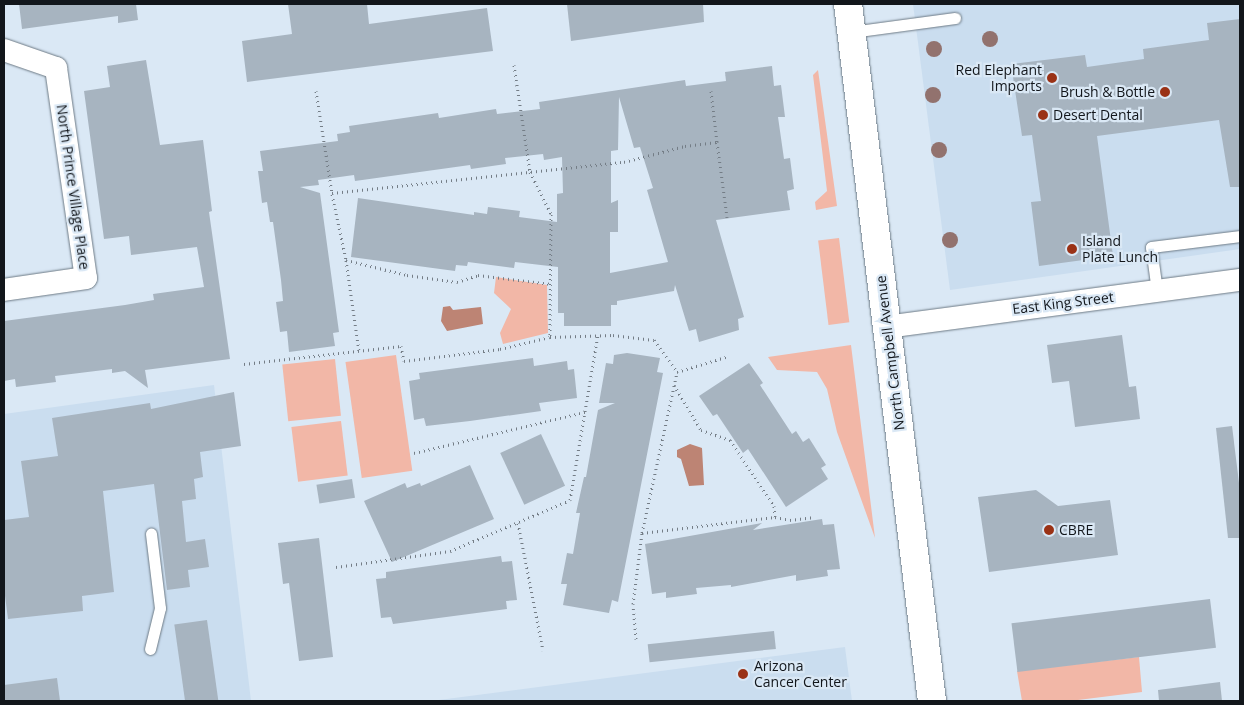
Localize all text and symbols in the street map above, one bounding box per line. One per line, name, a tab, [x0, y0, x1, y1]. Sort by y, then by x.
place label: Red Elephant Imports	[956, 62, 1042, 94]
marker: Red Elephant Imports	[1046, 72, 1058, 84]
place label: Brush & Bottle	[1060, 84, 1155, 100]
marker: Brush & Bottle	[1159, 86, 1171, 98]
street label: North Prince Village Place	[53, 103, 93, 271]
place label: Desert Dental	[1053, 107, 1143, 123]
marker: Desert Dental	[1037, 109, 1049, 121]
place label: Island Plate Lunch	[1082, 233, 1158, 266]
marker: Island Plate Lunch	[1066, 243, 1078, 255]
street label: North Campbell Avenue	[872, 275, 908, 431]
street label: East King Street	[1011, 288, 1115, 318]
place label: CBRE	[1059, 522, 1093, 538]
marker: CBRE	[1043, 524, 1055, 536]
place label: Arizona Cancer Center	[754, 658, 847, 690]
marker: Arizona Cancer Center	[736, 667, 750, 681]

